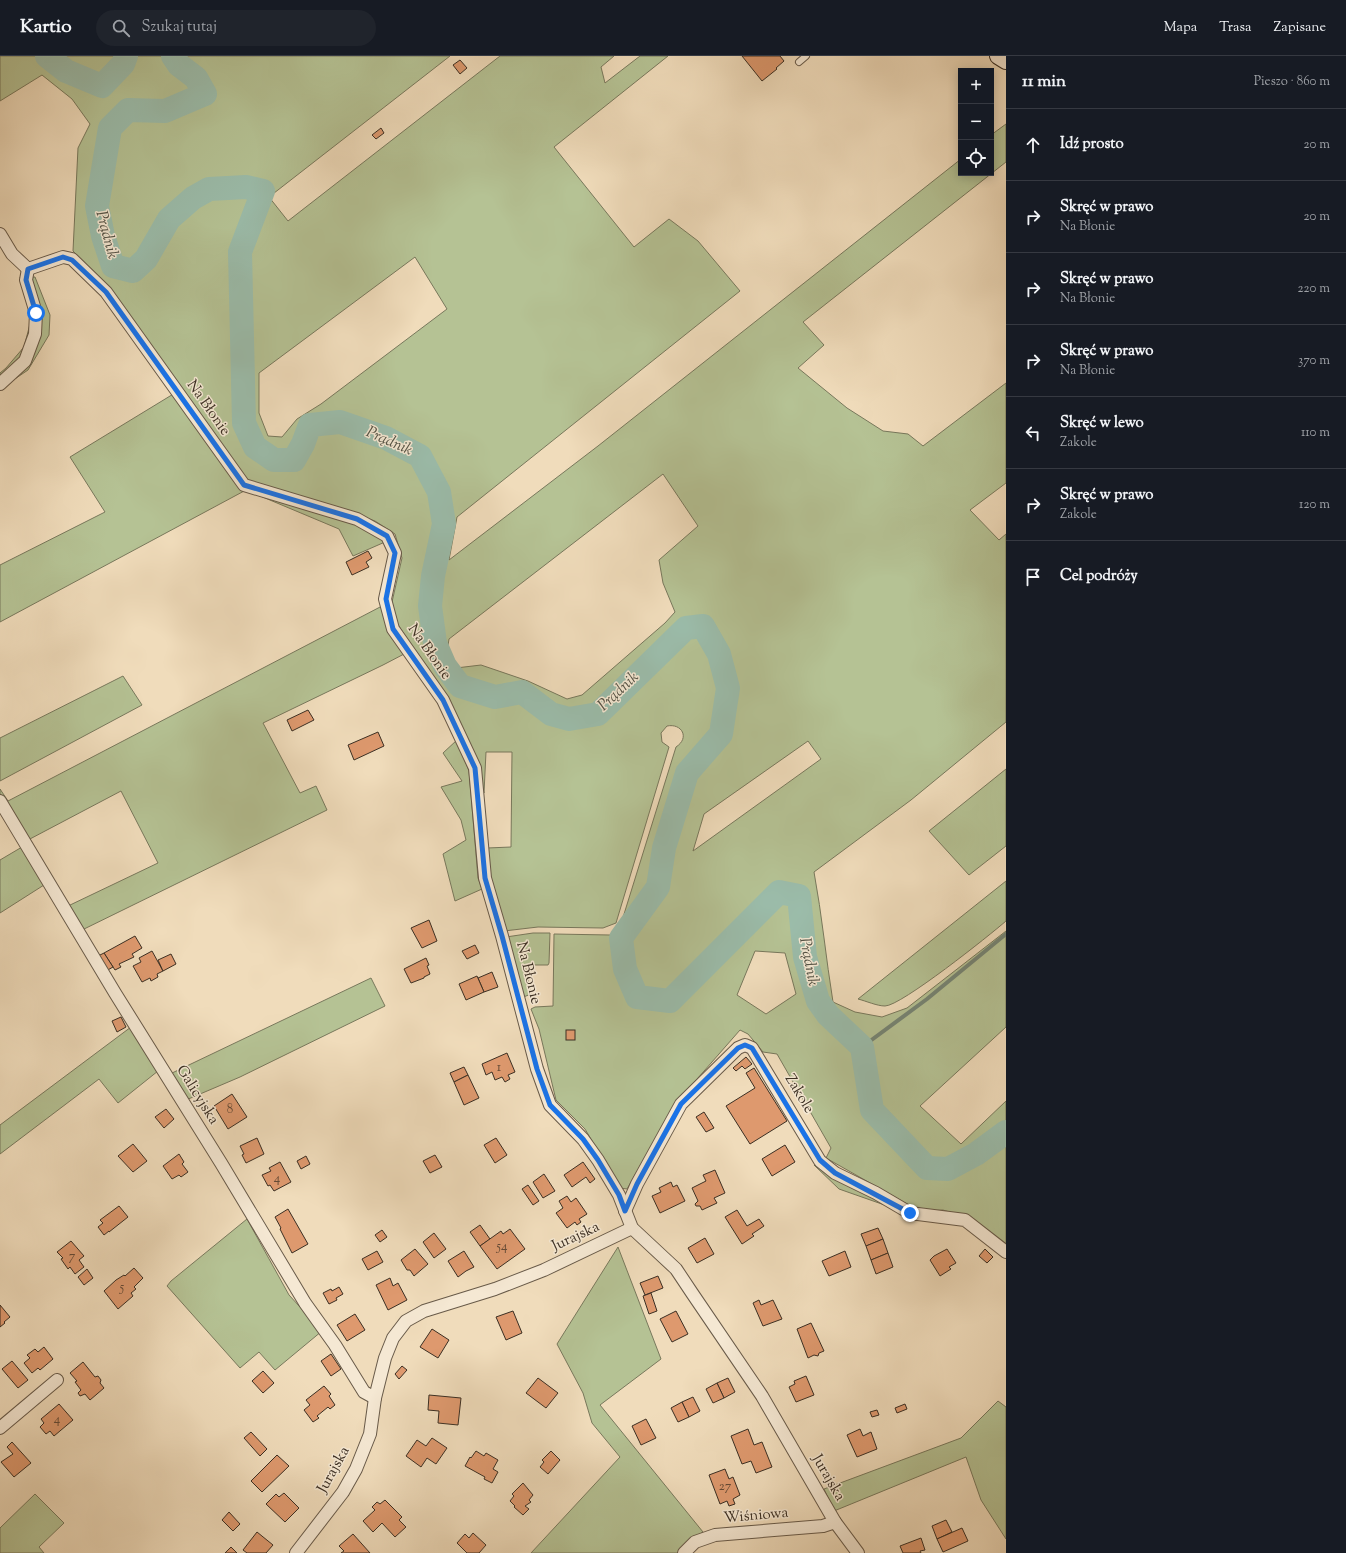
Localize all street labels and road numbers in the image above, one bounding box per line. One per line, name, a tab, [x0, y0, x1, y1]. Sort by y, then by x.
street label: Na Błonie	[181, 376, 235, 440]
street label: Na Błonie	[402, 620, 456, 684]
street label: Na Błonie	[510, 940, 546, 1006]
street label: Galicyjska	[170, 1061, 224, 1129]
street label: Zakole	[779, 1070, 819, 1118]
street label: Jurajska	[548, 1217, 603, 1258]
street label: Jurajska	[312, 1443, 355, 1498]
street label: Jurajska	[806, 1450, 850, 1505]
street label: Wiśniowa	[723, 1503, 789, 1529]

